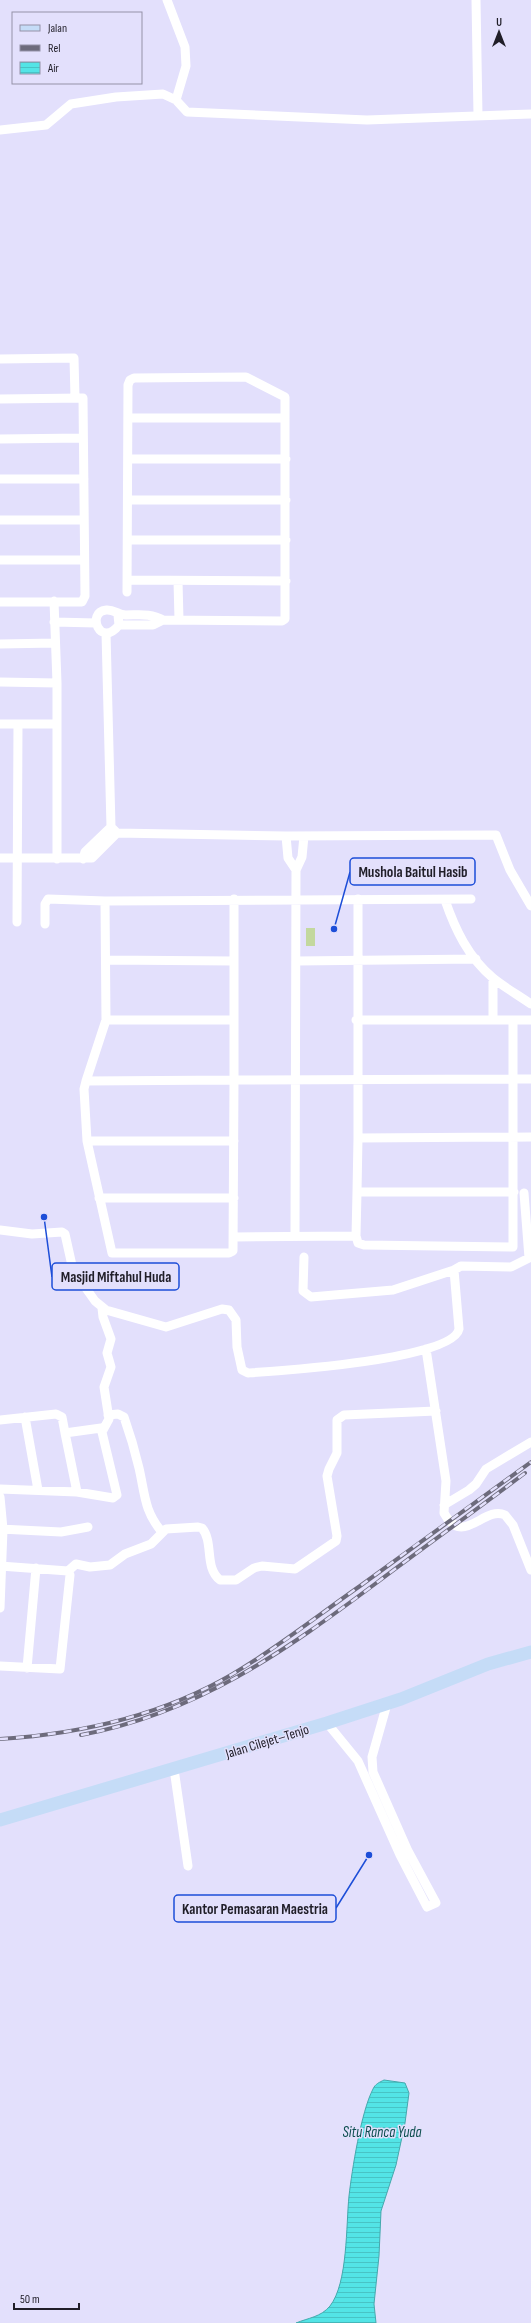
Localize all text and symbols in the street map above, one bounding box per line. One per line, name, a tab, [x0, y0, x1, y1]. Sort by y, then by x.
legend	[12, 12, 142, 84]
north arrow	[479, 12, 519, 52]
text: U	[496, 16, 502, 29]
text: Jalan	[47, 21, 67, 36]
text: Rel	[48, 41, 60, 56]
text: Air	[47, 61, 59, 76]
callout: Mushola Baitul Hasib	[350, 858, 475, 885]
text: Mushola Baitul Hasib	[358, 863, 468, 882]
callout: Masjid Miftahul Huda	[52, 1263, 179, 1290]
text: Masjid Miftahul Huda	[61, 1268, 171, 1287]
street label: Jalan Cilejet–Tenjo	[222, 1721, 311, 1763]
callout: Kantor Pemasaran Maestria	[174, 1895, 336, 1922]
text: Kantor Pemasaran Maestria	[182, 1900, 328, 1919]
water label: Situ Ranca Yuda	[342, 2123, 422, 2142]
scale bar	[14, 2285, 79, 2311]
text: 50 m	[20, 2292, 40, 2307]

